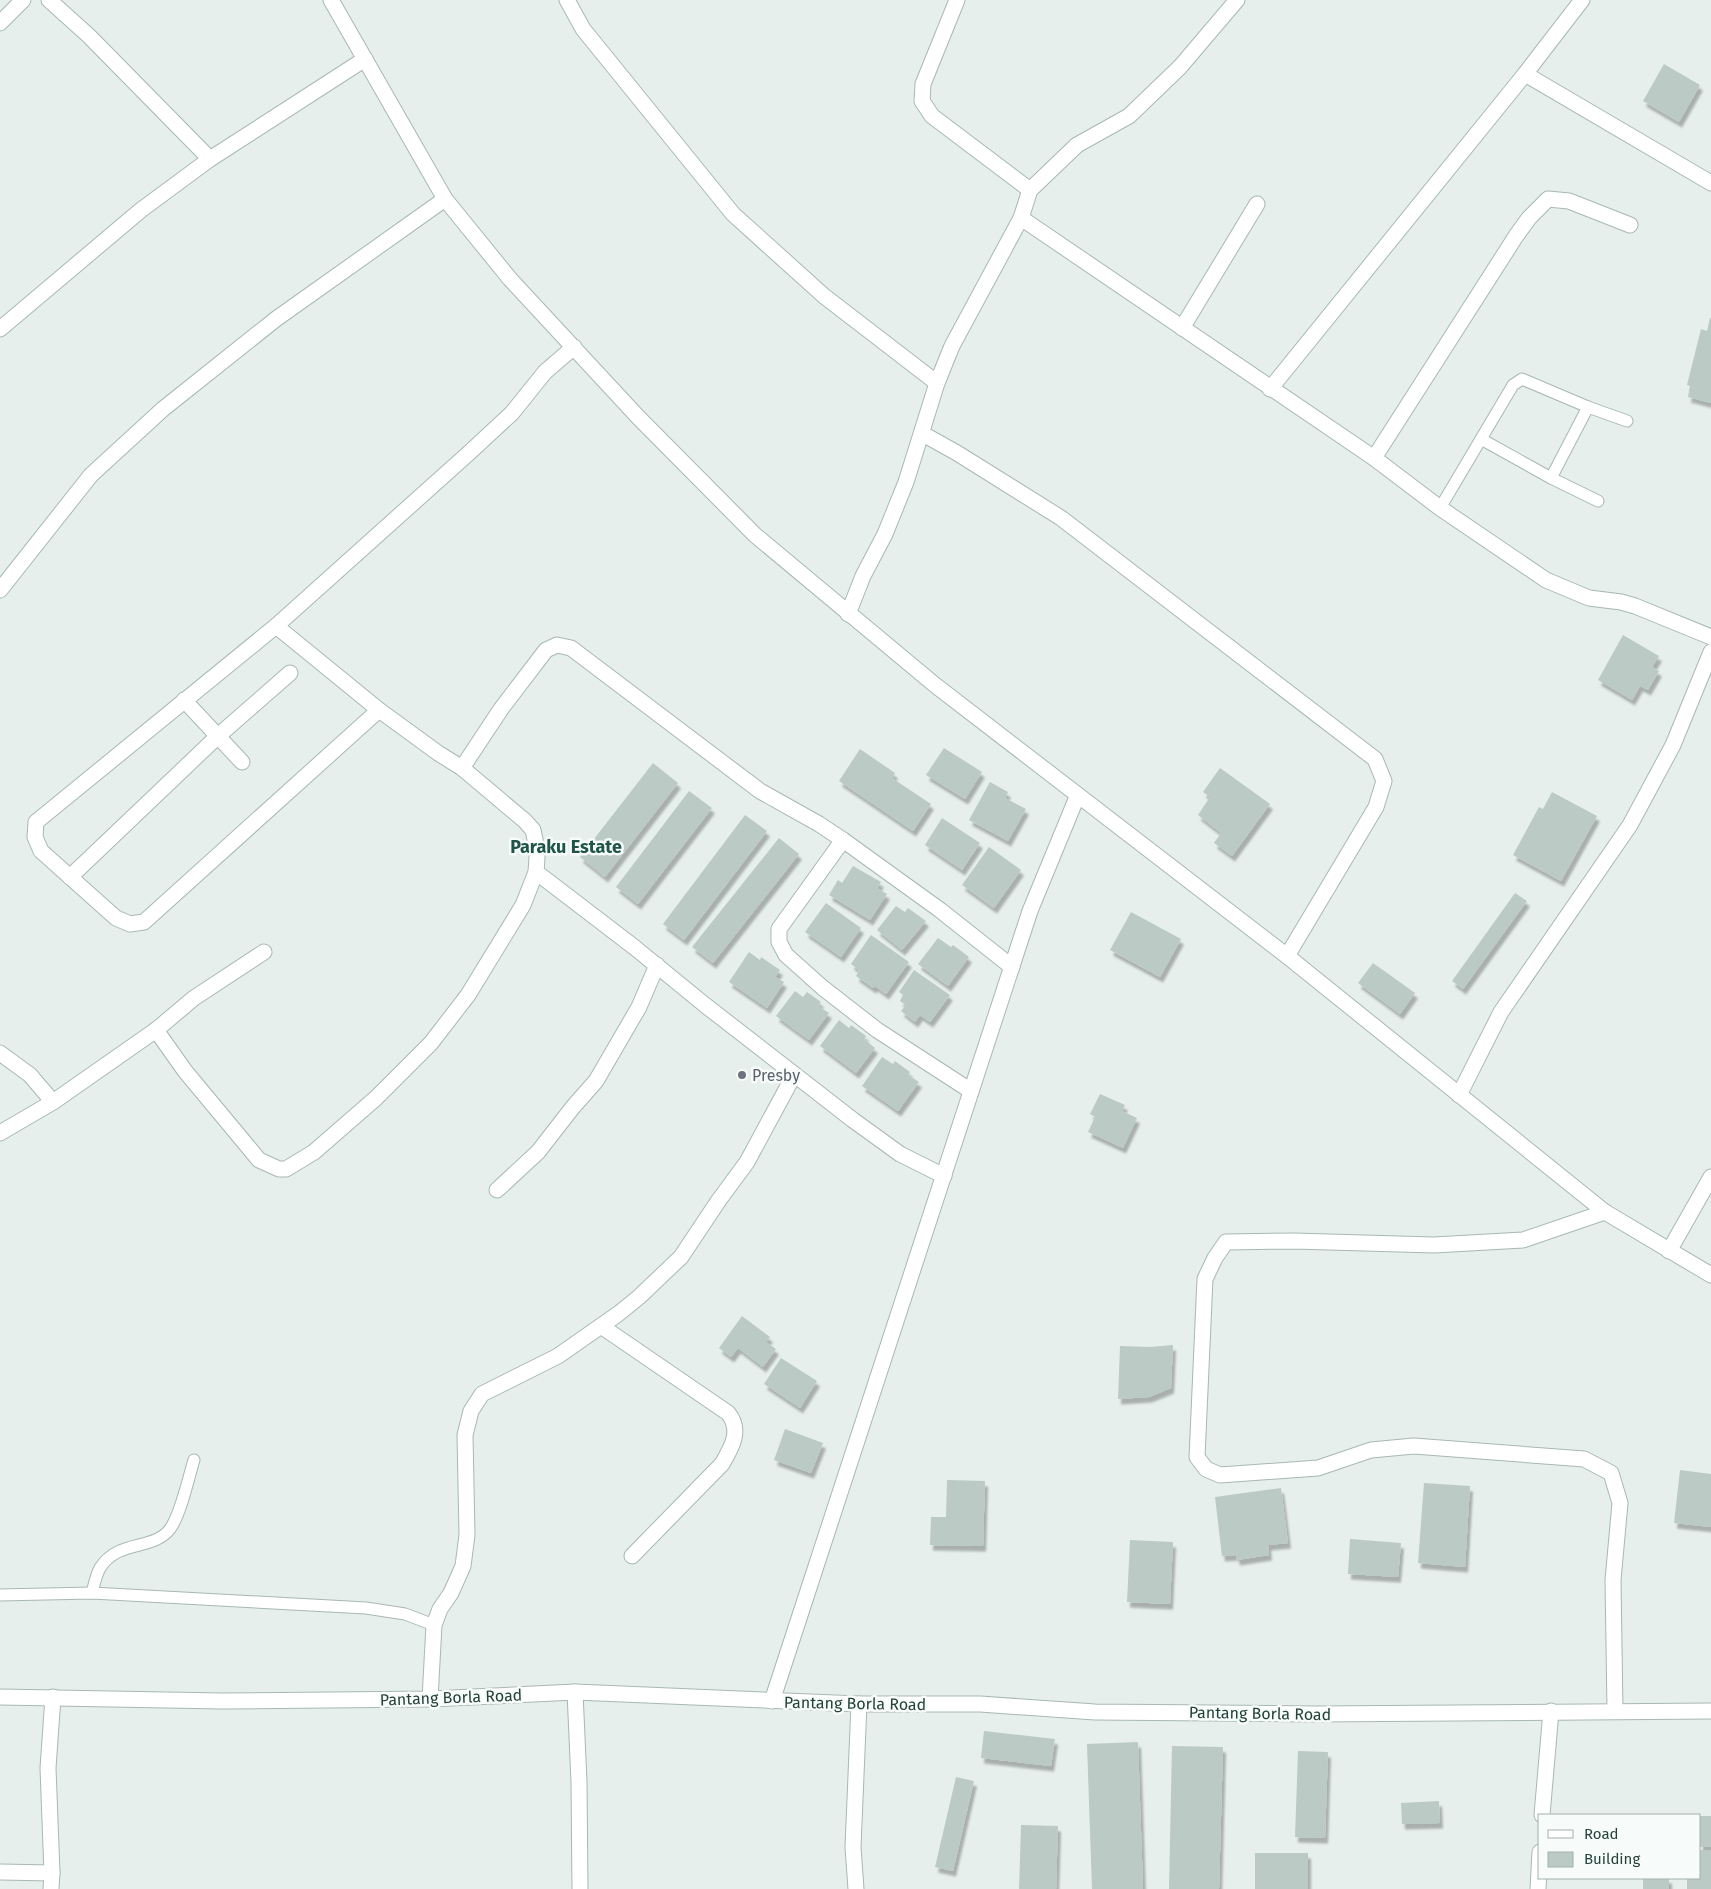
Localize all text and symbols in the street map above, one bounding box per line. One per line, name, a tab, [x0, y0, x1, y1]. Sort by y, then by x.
district label: Paraku Estate	[510, 836, 622, 858]
place label: Presby	[752, 1066, 800, 1085]
marker: Presby	[736, 1069, 748, 1081]
street label: Pantang Borla Road	[379, 1686, 523, 1709]
street label: Pantang Borla Road	[784, 1693, 926, 1714]
street label: Pantang Borla Road	[1189, 1703, 1331, 1724]
legend	[1538, 1814, 1701, 1879]
text: Road	[1584, 1825, 1619, 1843]
text: Building	[1584, 1850, 1640, 1868]

